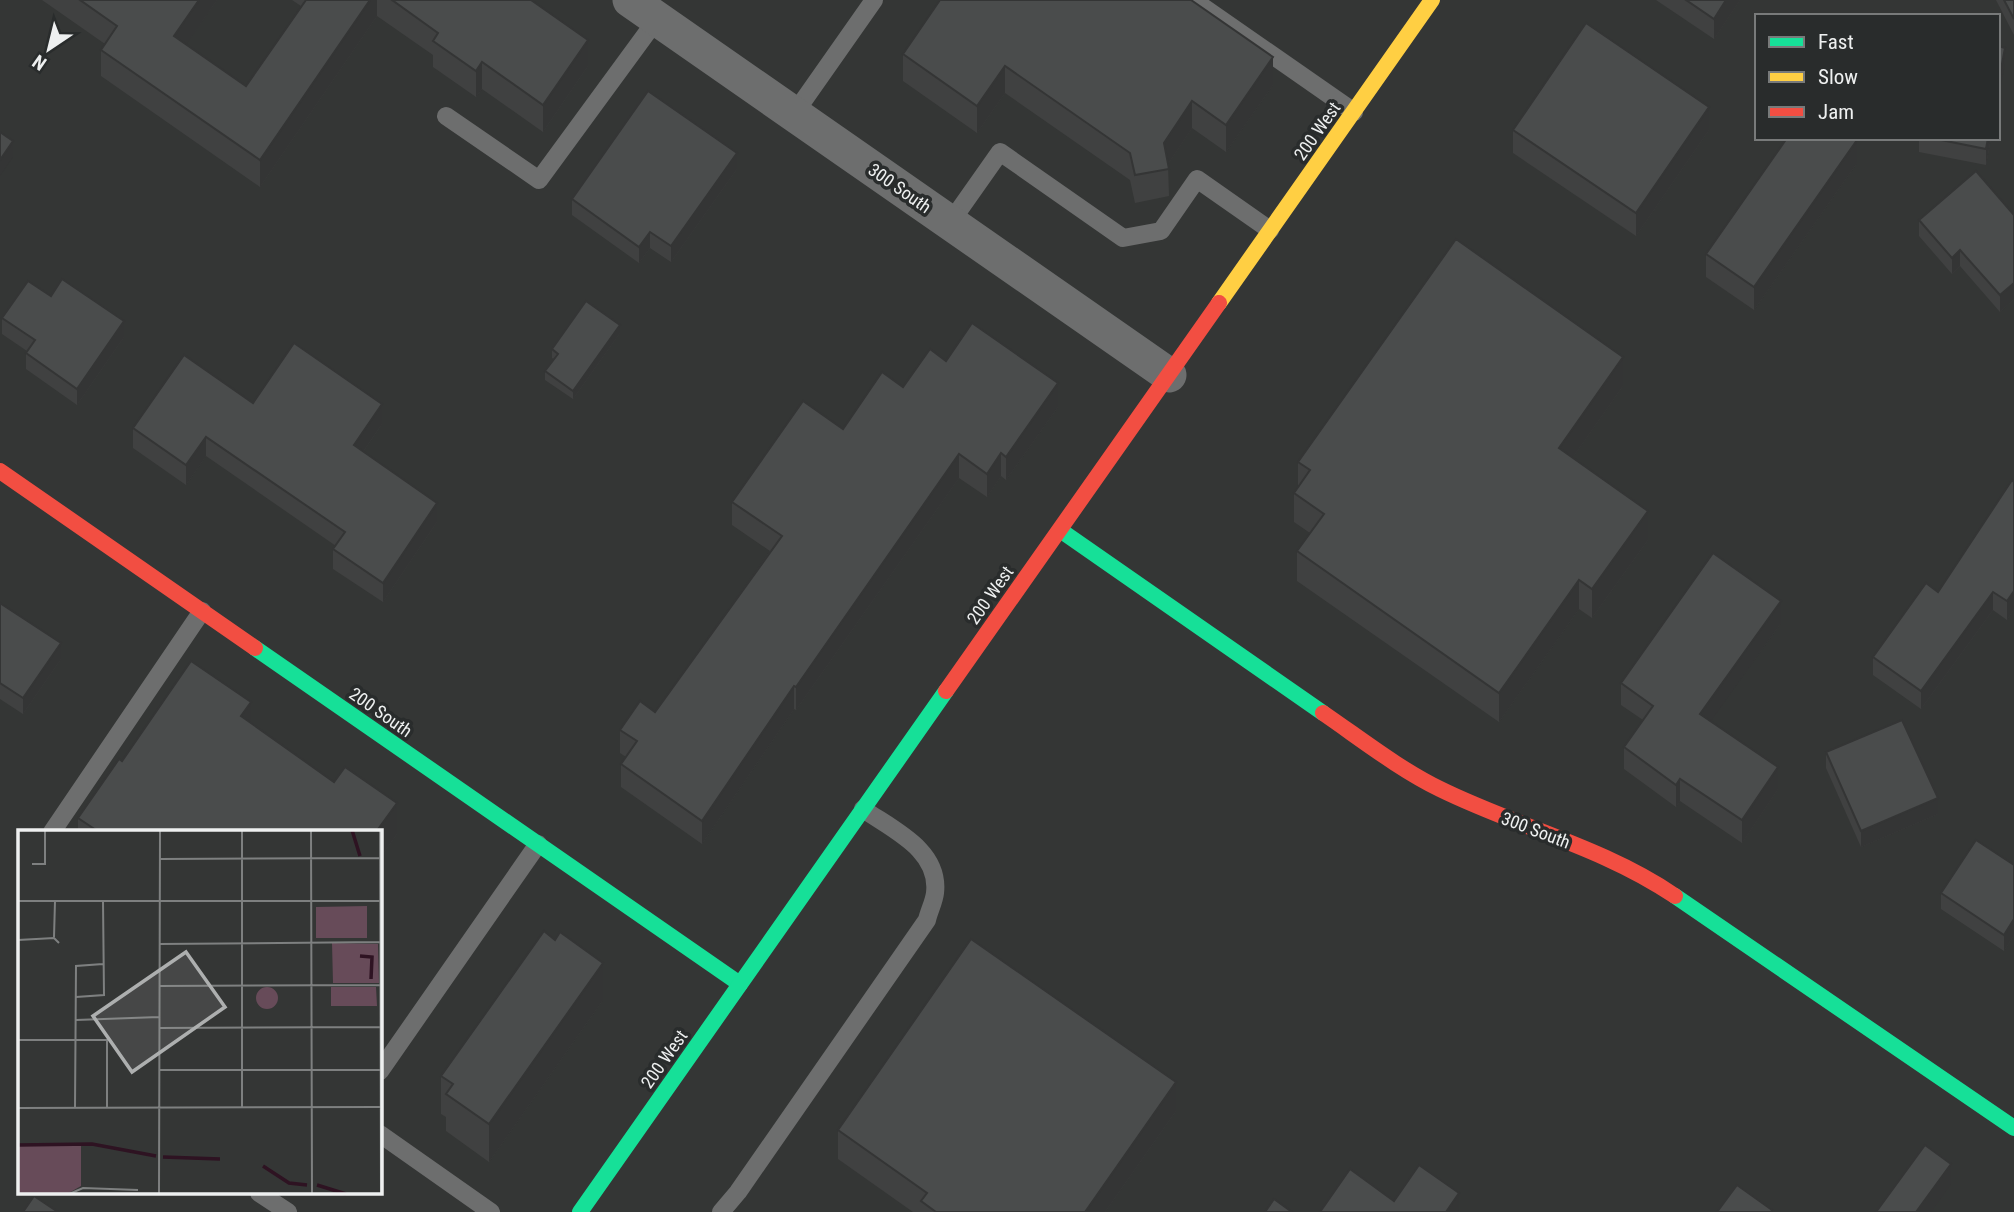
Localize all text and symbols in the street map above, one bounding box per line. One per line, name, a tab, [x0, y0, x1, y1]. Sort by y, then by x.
north arrow	[14, 14, 84, 84]
legend	[1755, 14, 2000, 140]
text: Fast	[1818, 30, 1854, 54]
text: N	[28, 50, 51, 75]
text: Slow	[1818, 65, 1858, 89]
street label: 200 West	[1289, 98, 1345, 164]
text: Jam	[1818, 100, 1854, 124]
street label: 300 South	[865, 159, 935, 217]
street label: 200 West	[962, 562, 1018, 628]
street label: 200 South	[346, 683, 416, 741]
street label: 300 South	[1499, 807, 1573, 853]
inset map	[18, 830, 382, 1194]
street label: 200 West	[636, 1026, 692, 1092]

